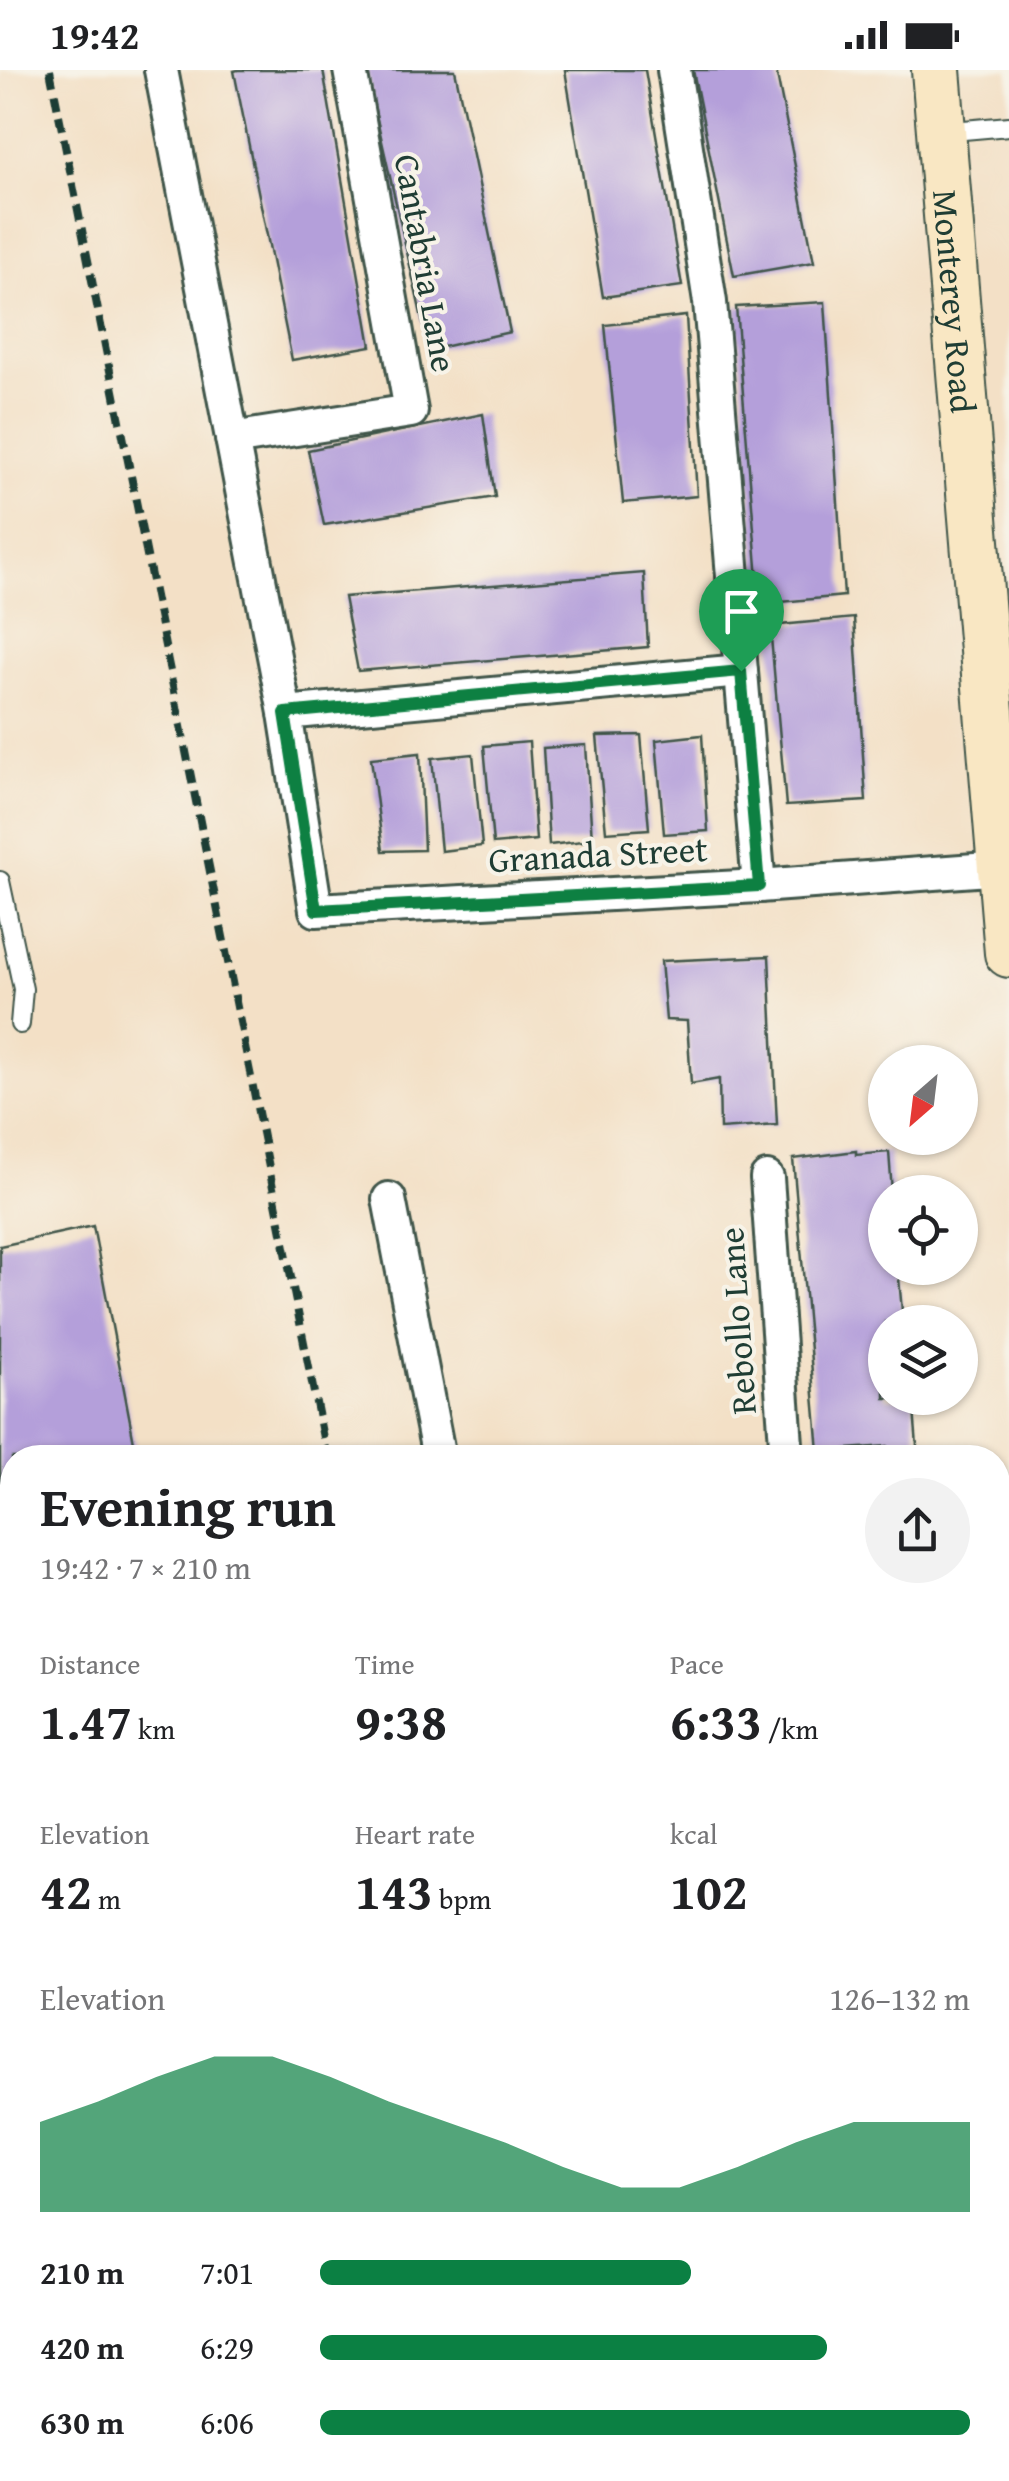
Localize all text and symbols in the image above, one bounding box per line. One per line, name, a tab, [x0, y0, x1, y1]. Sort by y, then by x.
text: 19:42	[50, 7, 140, 63]
street label: Cantabria Lane	[382, 150, 470, 376]
street label: Monterey Road	[920, 188, 990, 415]
pin	[699, 569, 784, 672]
icon: arrive	[714, 584, 769, 639]
street label: Granada Street	[487, 823, 709, 885]
north arrow	[868, 1045, 978, 1155]
map controls	[868, 1045, 978, 1415]
button: locate	[868, 1175, 978, 1285]
street label: Rebollo Lane	[705, 1226, 769, 1416]
button: layers	[868, 1305, 978, 1415]
text: Evening run	[40, 1466, 336, 1546]
button: share	[865, 1478, 970, 1583]
text: 19:42 · 7 × 210 m	[40, 1544, 251, 1591]
text: Distance	[40, 1643, 140, 1684]
text: Time	[355, 1643, 415, 1684]
text: Pace	[670, 1643, 724, 1684]
text: 1.47	[40, 1684, 132, 1757]
text: 9:38	[355, 1684, 447, 1757]
text: 6:33	[670, 1684, 762, 1757]
text: km	[132, 1708, 175, 1749]
text: /km	[762, 1708, 818, 1749]
text: Elevation	[40, 1813, 150, 1854]
text: Heart rate	[355, 1813, 475, 1854]
text: kcal	[670, 1813, 718, 1854]
text: 42	[40, 1854, 92, 1927]
text: 143	[355, 1854, 433, 1927]
text: 102	[670, 1854, 748, 1927]
text: m	[92, 1878, 121, 1919]
text: bpm	[433, 1878, 491, 1919]
text: Elevation	[40, 1975, 165, 2022]
text: 126–132 m	[829, 1975, 970, 2022]
text: 210 m	[40, 2249, 124, 2296]
text: 7:01	[200, 2249, 254, 2296]
text: 420 m	[40, 2324, 124, 2371]
text: 6:29	[200, 2324, 254, 2371]
text: 630 m	[40, 2399, 124, 2446]
text: 6:06	[200, 2399, 254, 2446]

